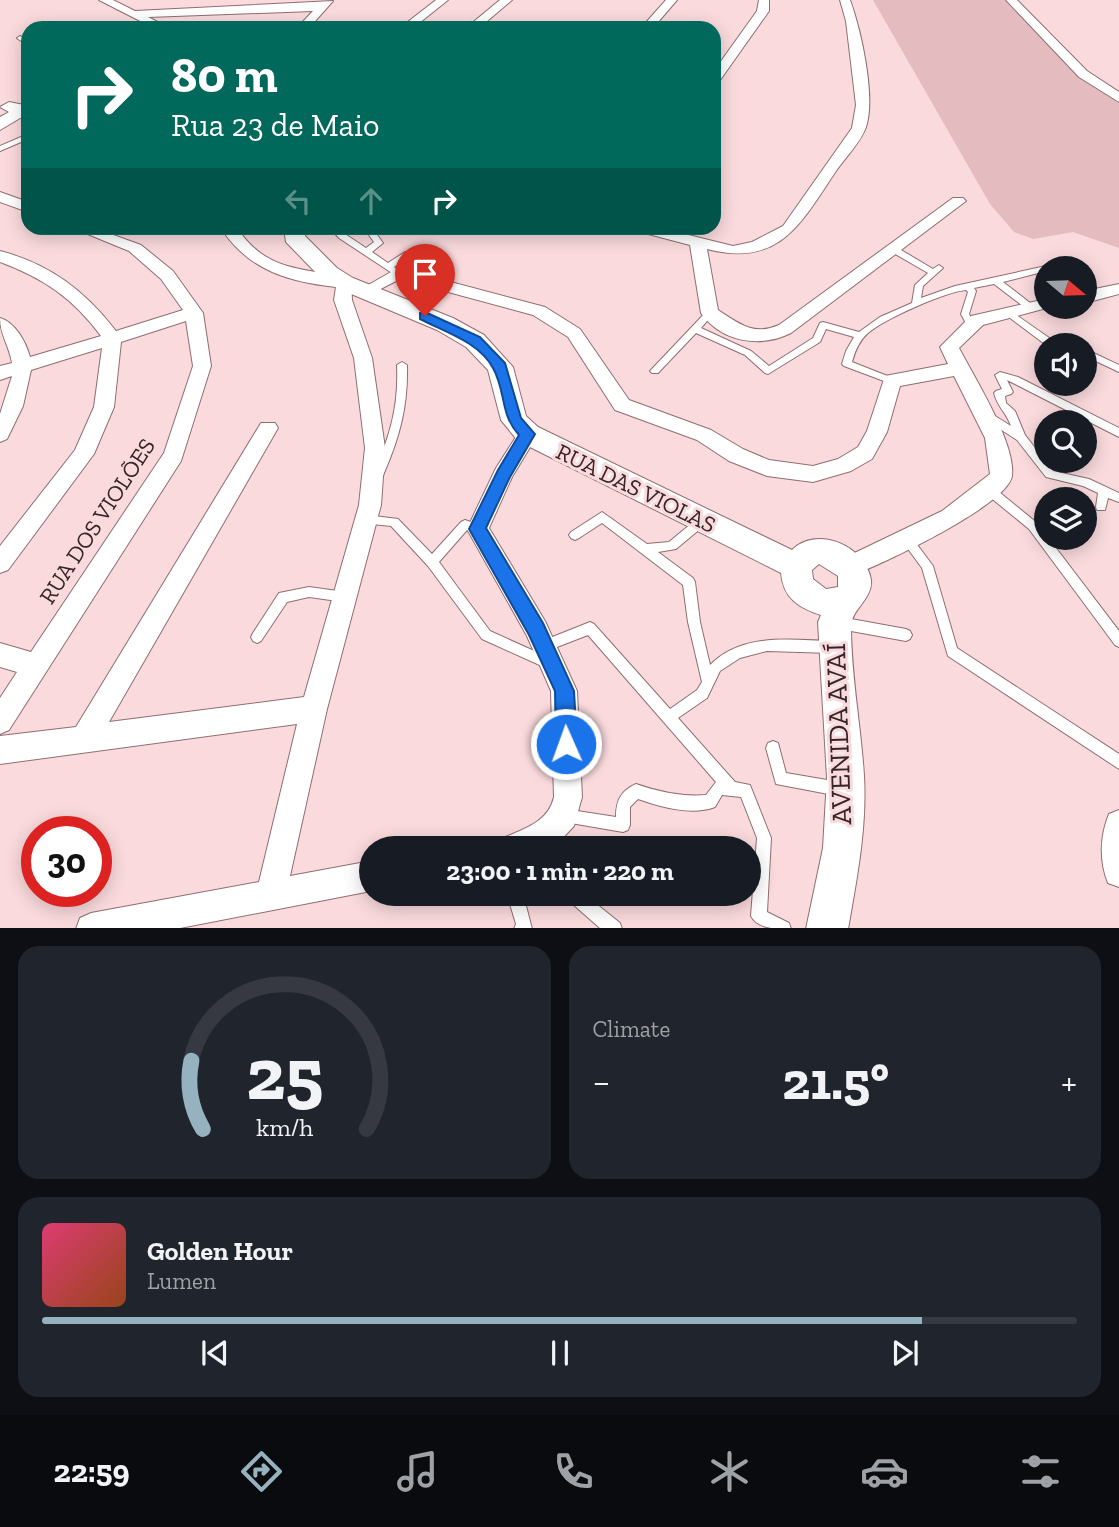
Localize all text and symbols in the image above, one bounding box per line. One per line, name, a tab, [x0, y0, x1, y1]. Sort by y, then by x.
text: 80 m	[171, 46, 278, 105]
icon: right	[56, 49, 147, 140]
text: Rua 23 de Maio	[171, 106, 379, 144]
icon: left	[279, 182, 317, 220]
icon: ahead	[352, 182, 390, 220]
icon: right	[425, 182, 463, 220]
pin	[395, 244, 455, 316]
icon: arrive	[406, 255, 444, 293]
north arrow	[1034, 256, 1097, 318]
map controls	[1034, 256, 1097, 550]
button: sound	[1034, 333, 1097, 396]
button: search	[1034, 410, 1097, 473]
street label: RUA DOS VIOLÕES	[33, 433, 161, 609]
street label: RUA DAS VIOLAS	[552, 437, 720, 539]
button: layers	[1034, 487, 1097, 550]
street label: AVENIDA AVAÍ	[819, 643, 858, 825]
position arrow	[529, 707, 603, 781]
speed limit sign: 30	[21, 816, 112, 907]
text: 23:00 · 1 min · 220 m	[446, 855, 674, 887]
text: Climate	[593, 1015, 670, 1043]
text: 25	[246, 1030, 323, 1118]
text: 21.5°	[782, 1050, 889, 1112]
text: −	[593, 1059, 610, 1105]
text: +	[1061, 1059, 1077, 1105]
text: km/h	[256, 1111, 313, 1141]
text: Golden Hour	[147, 1235, 293, 1267]
text: Lumen	[147, 1267, 216, 1295]
icon: previous	[196, 1334, 234, 1372]
icon: pause	[541, 1334, 579, 1372]
icon: next	[886, 1334, 924, 1372]
icon: directions	[237, 1447, 286, 1496]
icon: music	[393, 1447, 442, 1496]
icon: phone	[549, 1447, 598, 1496]
icon: climate	[705, 1447, 754, 1496]
icon: car	[860, 1447, 909, 1496]
icon: filters	[1016, 1447, 1065, 1496]
text: 22:59	[53, 1452, 130, 1490]

